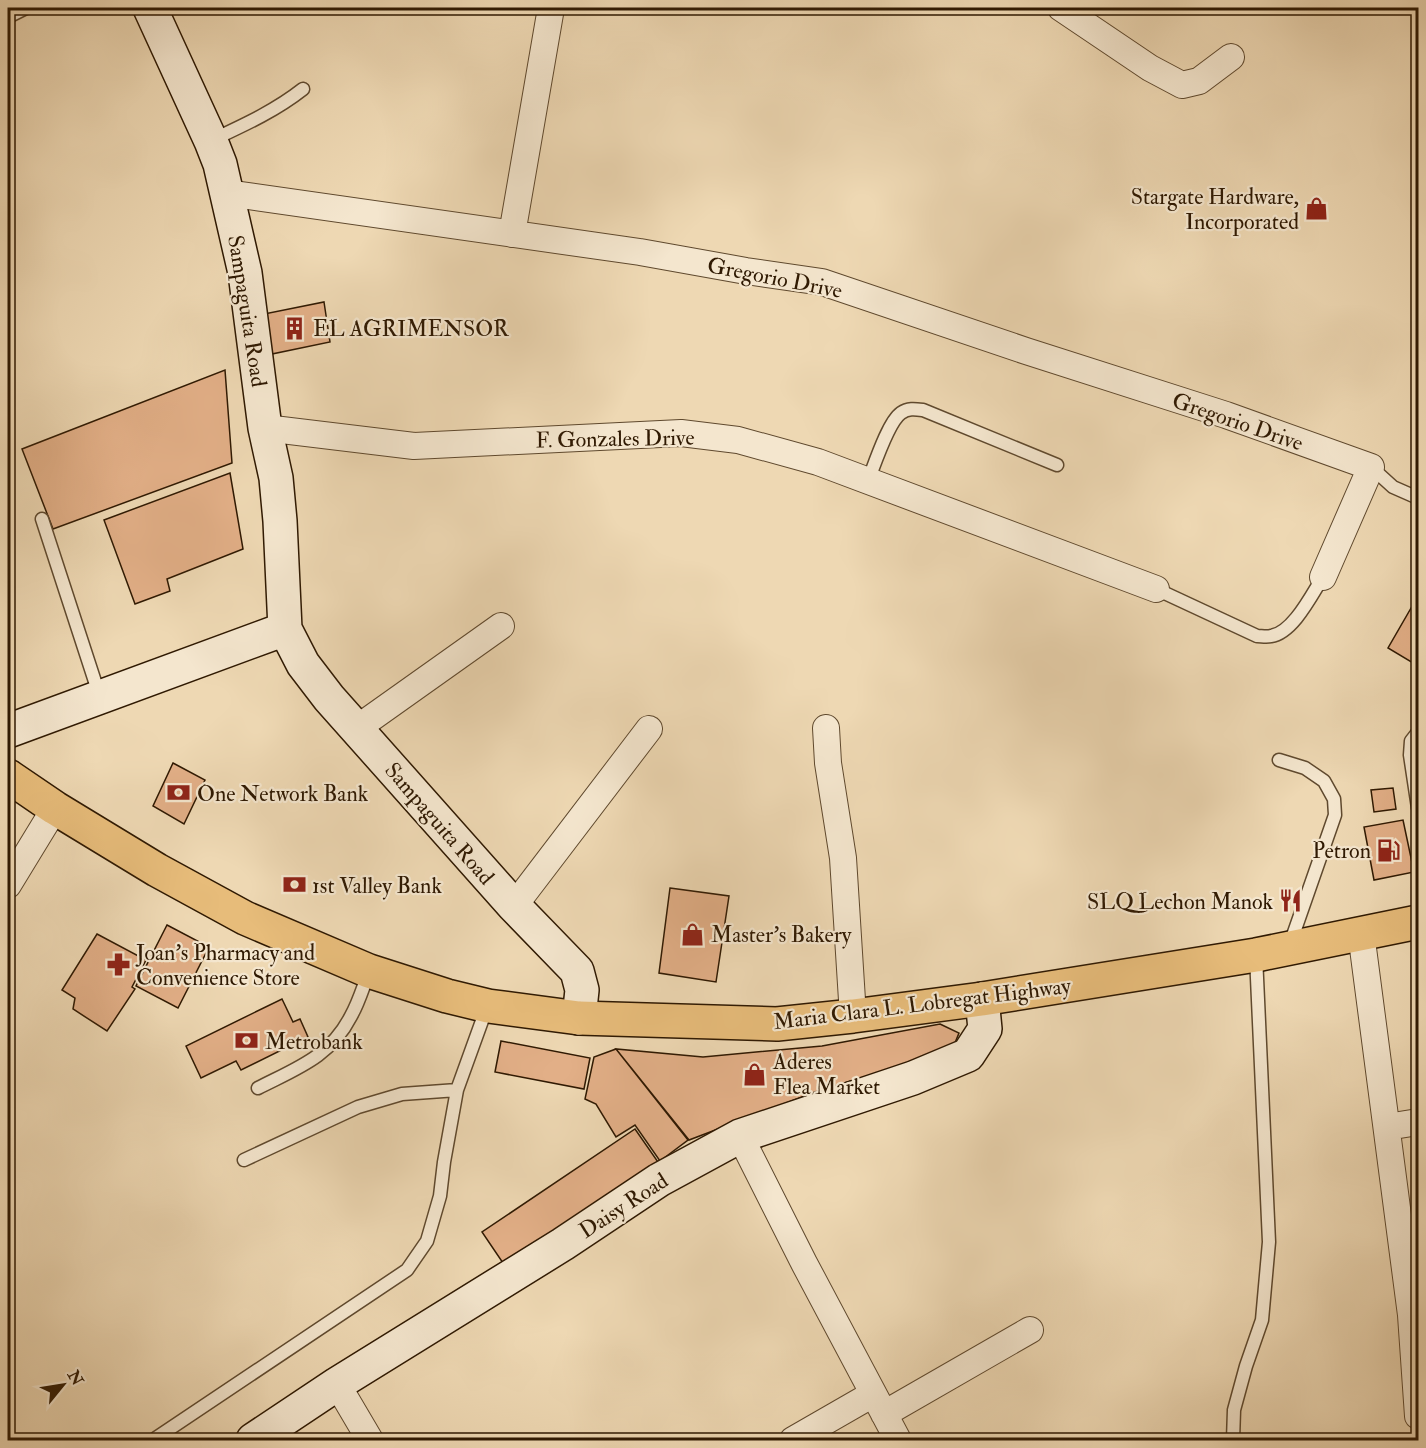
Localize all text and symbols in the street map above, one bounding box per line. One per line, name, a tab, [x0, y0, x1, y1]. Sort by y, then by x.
place label: Stargate Hardware, Incorporated	[1131, 183, 1299, 237]
shop icon: Stargate Hardware, Incorporated	[1304, 196, 1330, 222]
street label: Sampaguita Road	[220, 233, 273, 389]
street label: Gregorio Drive	[705, 251, 845, 305]
building icon: EL AGRIMENSOR	[282, 315, 308, 341]
place label: EL AGRIMENSOR	[313, 315, 510, 343]
street label: Gregorio Drive	[1168, 386, 1307, 457]
street label: F. Gonzales Drive	[535, 424, 695, 454]
street label: Sampaguita Road	[378, 757, 500, 891]
bank icon: One Network Bank	[166, 780, 192, 806]
place label: One Network Bank	[197, 780, 369, 808]
place label: Petron	[1312, 837, 1371, 865]
fuel station icon: Petron	[1376, 837, 1402, 863]
bank icon: 1st Valley Bank	[281, 872, 307, 898]
place label: 1st Valley Bank	[312, 872, 442, 900]
place label: SLQ Lechon Manok	[1087, 888, 1273, 916]
restaurant icon: SLQ Lechon Manok	[1278, 888, 1304, 914]
shop icon: Master's Bakery	[680, 921, 706, 947]
place label: Master's Bakery	[711, 921, 852, 949]
place label: Joan's Pharmacy and Convenience Store	[135, 939, 315, 992]
pharmacy icon: Joan's Pharmacy and Convenience Store	[105, 952, 131, 978]
street label: Maria Clara L. Lobregat Highway	[772, 972, 1073, 1036]
bank icon: Metrobank	[234, 1028, 260, 1054]
place label: Metrobank	[265, 1028, 363, 1056]
place label: Aderes Flea Market	[772, 1048, 880, 1101]
shop icon: Aderes Flea Market	[742, 1061, 768, 1087]
street label: Daisy Road	[574, 1167, 674, 1245]
north arrow	[33, 1355, 93, 1415]
text: N	[62, 1366, 88, 1390]

